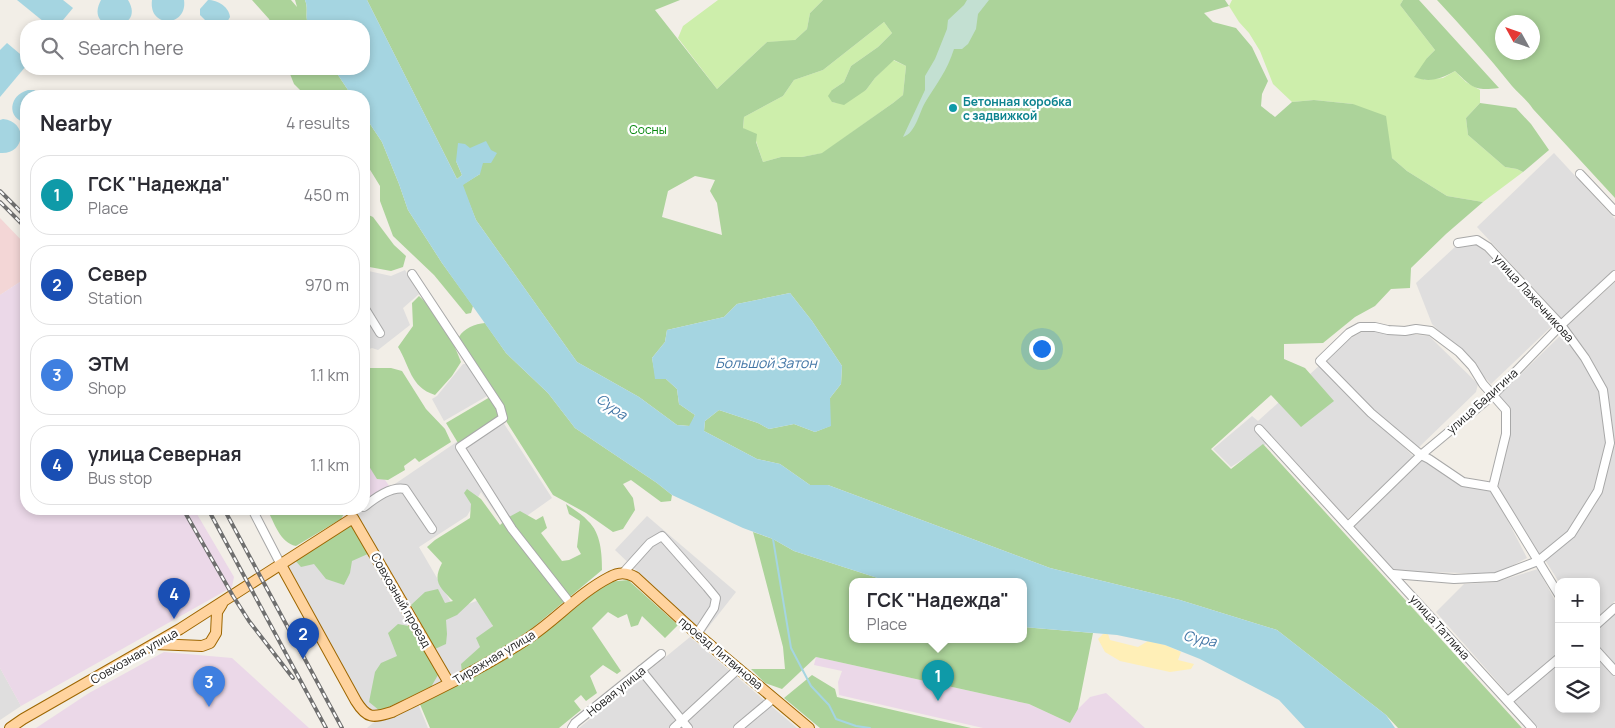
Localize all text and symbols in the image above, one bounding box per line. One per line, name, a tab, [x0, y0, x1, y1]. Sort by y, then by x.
north arrow	[1495, 15, 1540, 60]
search box	[20, 20, 370, 75]
icon: search	[38, 34, 66, 62]
text: Search here	[78, 35, 184, 61]
place label: Бетонная коробка с задвижкой	[963, 93, 1072, 124]
marker: Бетонная коробка с задвижкой	[947, 102, 959, 114]
text: Nearby	[40, 109, 112, 137]
text: 4 results	[286, 112, 350, 134]
park label: Сосны	[629, 121, 667, 138]
text: ГСК "Надежда"	[88, 171, 230, 197]
text: 1	[53, 184, 61, 206]
text: 450 m	[304, 184, 349, 206]
text: Place	[88, 197, 128, 219]
street label: улица Лажечникова	[1490, 250, 1578, 346]
text: Север	[88, 261, 147, 287]
text: 2	[52, 274, 62, 296]
text: 970 m	[305, 274, 349, 296]
text: Station	[88, 287, 142, 309]
your location	[1029, 336, 1055, 362]
text: ЭТМ	[88, 351, 129, 377]
water label: Большой Затон	[715, 353, 818, 372]
text: 3	[52, 364, 62, 386]
text: 1.1 km	[310, 364, 349, 386]
street label: улица Бадигина	[1443, 364, 1521, 438]
text: Shop	[88, 377, 126, 399]
water label: Сура	[593, 389, 632, 424]
text: улица Северная	[88, 441, 242, 467]
text: 4	[52, 454, 62, 476]
text: 1.1 km	[310, 454, 349, 476]
text: Bus stop	[88, 467, 152, 489]
street label: Совхозный проезд	[367, 550, 435, 650]
pin: 4	[158, 578, 190, 619]
popup	[849, 578, 1027, 643]
map controls	[1555, 578, 1600, 713]
button: +	[1555, 578, 1600, 623]
text: ГСК "Надежда"	[867, 587, 1009, 613]
street label: улица Татлина	[1406, 591, 1474, 663]
street label: проезд Литвинова	[675, 613, 767, 693]
text: Place	[867, 613, 907, 635]
pin: 2	[287, 618, 319, 659]
button: −	[1555, 623, 1600, 668]
street label: Совхозная улица	[87, 624, 181, 688]
water label: Сура	[1182, 625, 1220, 651]
street label: Тиражная улица	[450, 626, 538, 688]
pin: 1	[922, 660, 954, 701]
street label: Новая улица	[583, 662, 649, 720]
pin: 3	[193, 666, 225, 707]
button: layers	[1555, 668, 1600, 713]

